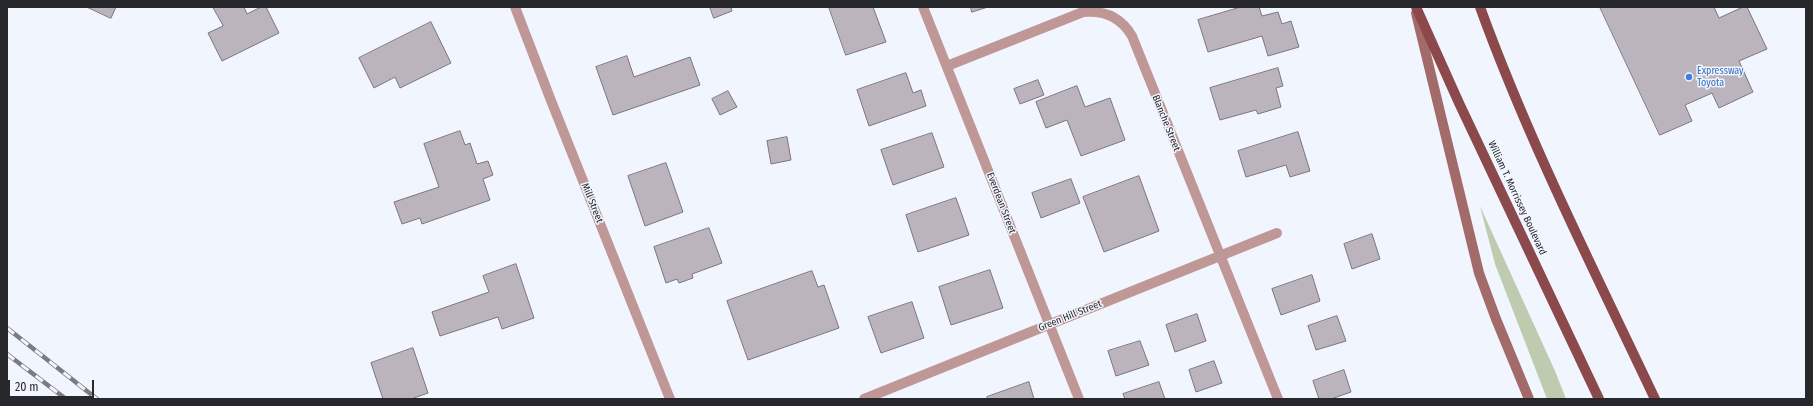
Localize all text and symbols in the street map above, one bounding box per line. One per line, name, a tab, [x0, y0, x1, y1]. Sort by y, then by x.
place label: Expressway Toyota	[1697, 65, 1744, 88]
marker: Expressway Toyota	[1684, 72, 1694, 82]
street label: Blanche Street	[1149, 93, 1183, 153]
street label: William T. Morrissey Boulevard	[1485, 139, 1549, 257]
street label: Everdean Street	[984, 171, 1018, 235]
street label: Mill Street	[579, 181, 605, 225]
street label: Green Hill Street	[1037, 298, 1103, 334]
scale bar	[10, 372, 96, 398]
text: 20 m	[15, 380, 39, 394]

